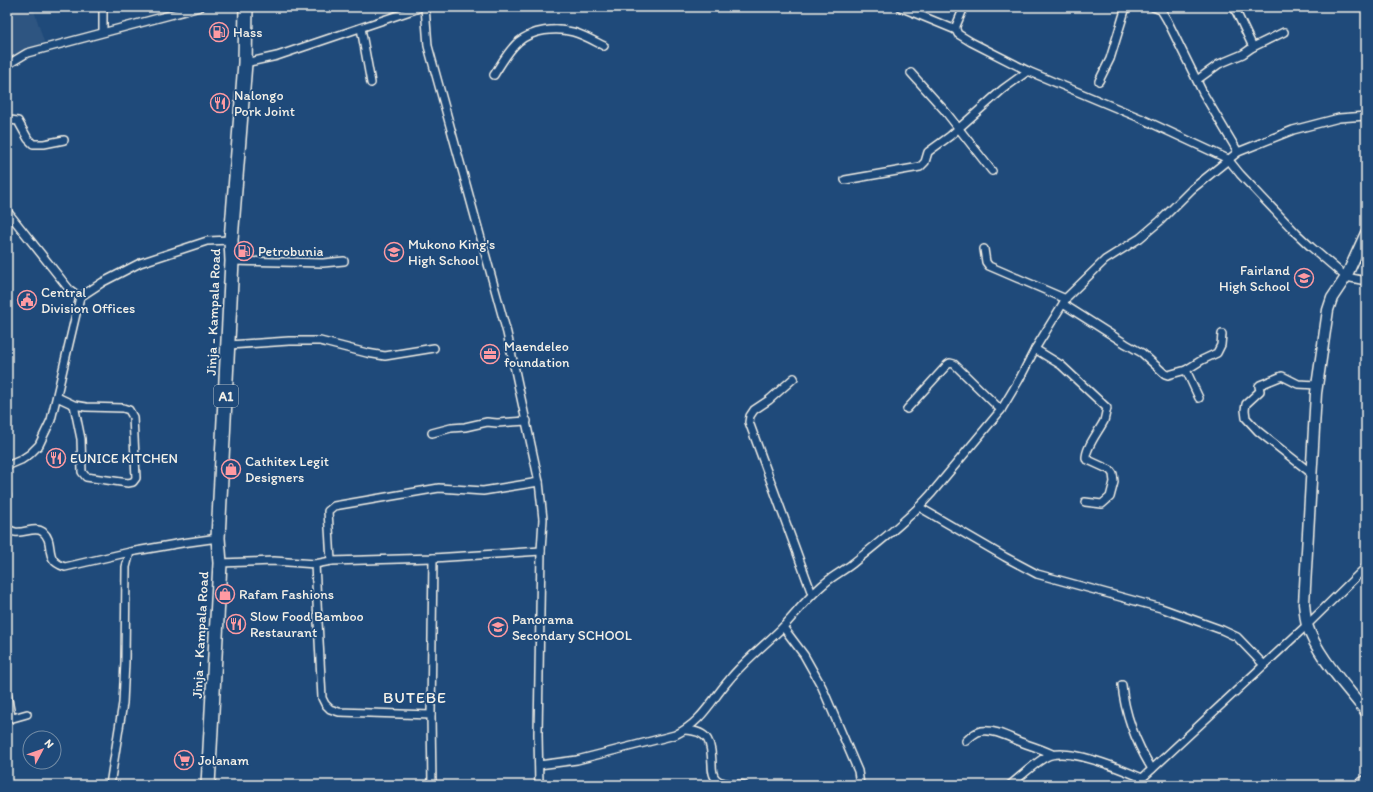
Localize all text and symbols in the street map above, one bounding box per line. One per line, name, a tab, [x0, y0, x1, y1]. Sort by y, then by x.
fuel station icon: Hass	[208, 21, 230, 43]
place label: Hass	[233, 24, 262, 41]
place label: Nalongo Pork Joint	[234, 87, 295, 120]
restaurant icon: Nalongo Pork Joint	[209, 92, 231, 114]
place label: Mukono King's High School	[408, 236, 495, 269]
fuel station icon: Petrobunia	[233, 240, 255, 262]
school or university icon: Mukono King's High School	[383, 241, 405, 263]
place label: Petrobunia	[258, 243, 324, 260]
street label: Jinja - Kampala Road	[203, 248, 224, 376]
place label: Fairland High School	[1219, 262, 1290, 295]
school or university icon: Fairland High School	[1293, 267, 1315, 289]
place label: Central Division Offices	[41, 284, 135, 317]
public building icon: Central Division Offices	[16, 289, 38, 311]
place label: Maendeleo foundation	[504, 338, 570, 371]
office icon: Maendeleo foundation	[479, 343, 501, 365]
road number: A1	[214, 385, 238, 407]
restaurant icon: EUNICE KITCHEN	[45, 447, 67, 469]
place label: EUNICE KITCHEN	[70, 450, 178, 467]
place label: Cathitex Legit Designers	[245, 453, 329, 486]
shop icon: Cathitex Legit Designers	[220, 458, 242, 480]
street label: Jinja - Kampala Road	[189, 571, 212, 699]
shop icon: Rafam Fashions	[214, 583, 236, 605]
place label: Rafam Fashions	[239, 586, 334, 603]
place label: Slow Food Bamboo Restaurant	[250, 608, 364, 641]
place label: Panorama Secondary SCHOOL	[512, 611, 632, 644]
restaurant icon: Slow Food Bamboo Restaurant	[225, 613, 247, 635]
school or university icon: Panorama Secondary SCHOOL	[487, 616, 509, 638]
district label: BUTEBE	[383, 688, 447, 707]
north arrow	[22, 730, 62, 770]
text: N	[42, 737, 57, 751]
supermarket icon: Jolanam	[173, 749, 195, 771]
place label: Jolanam	[198, 752, 249, 769]

